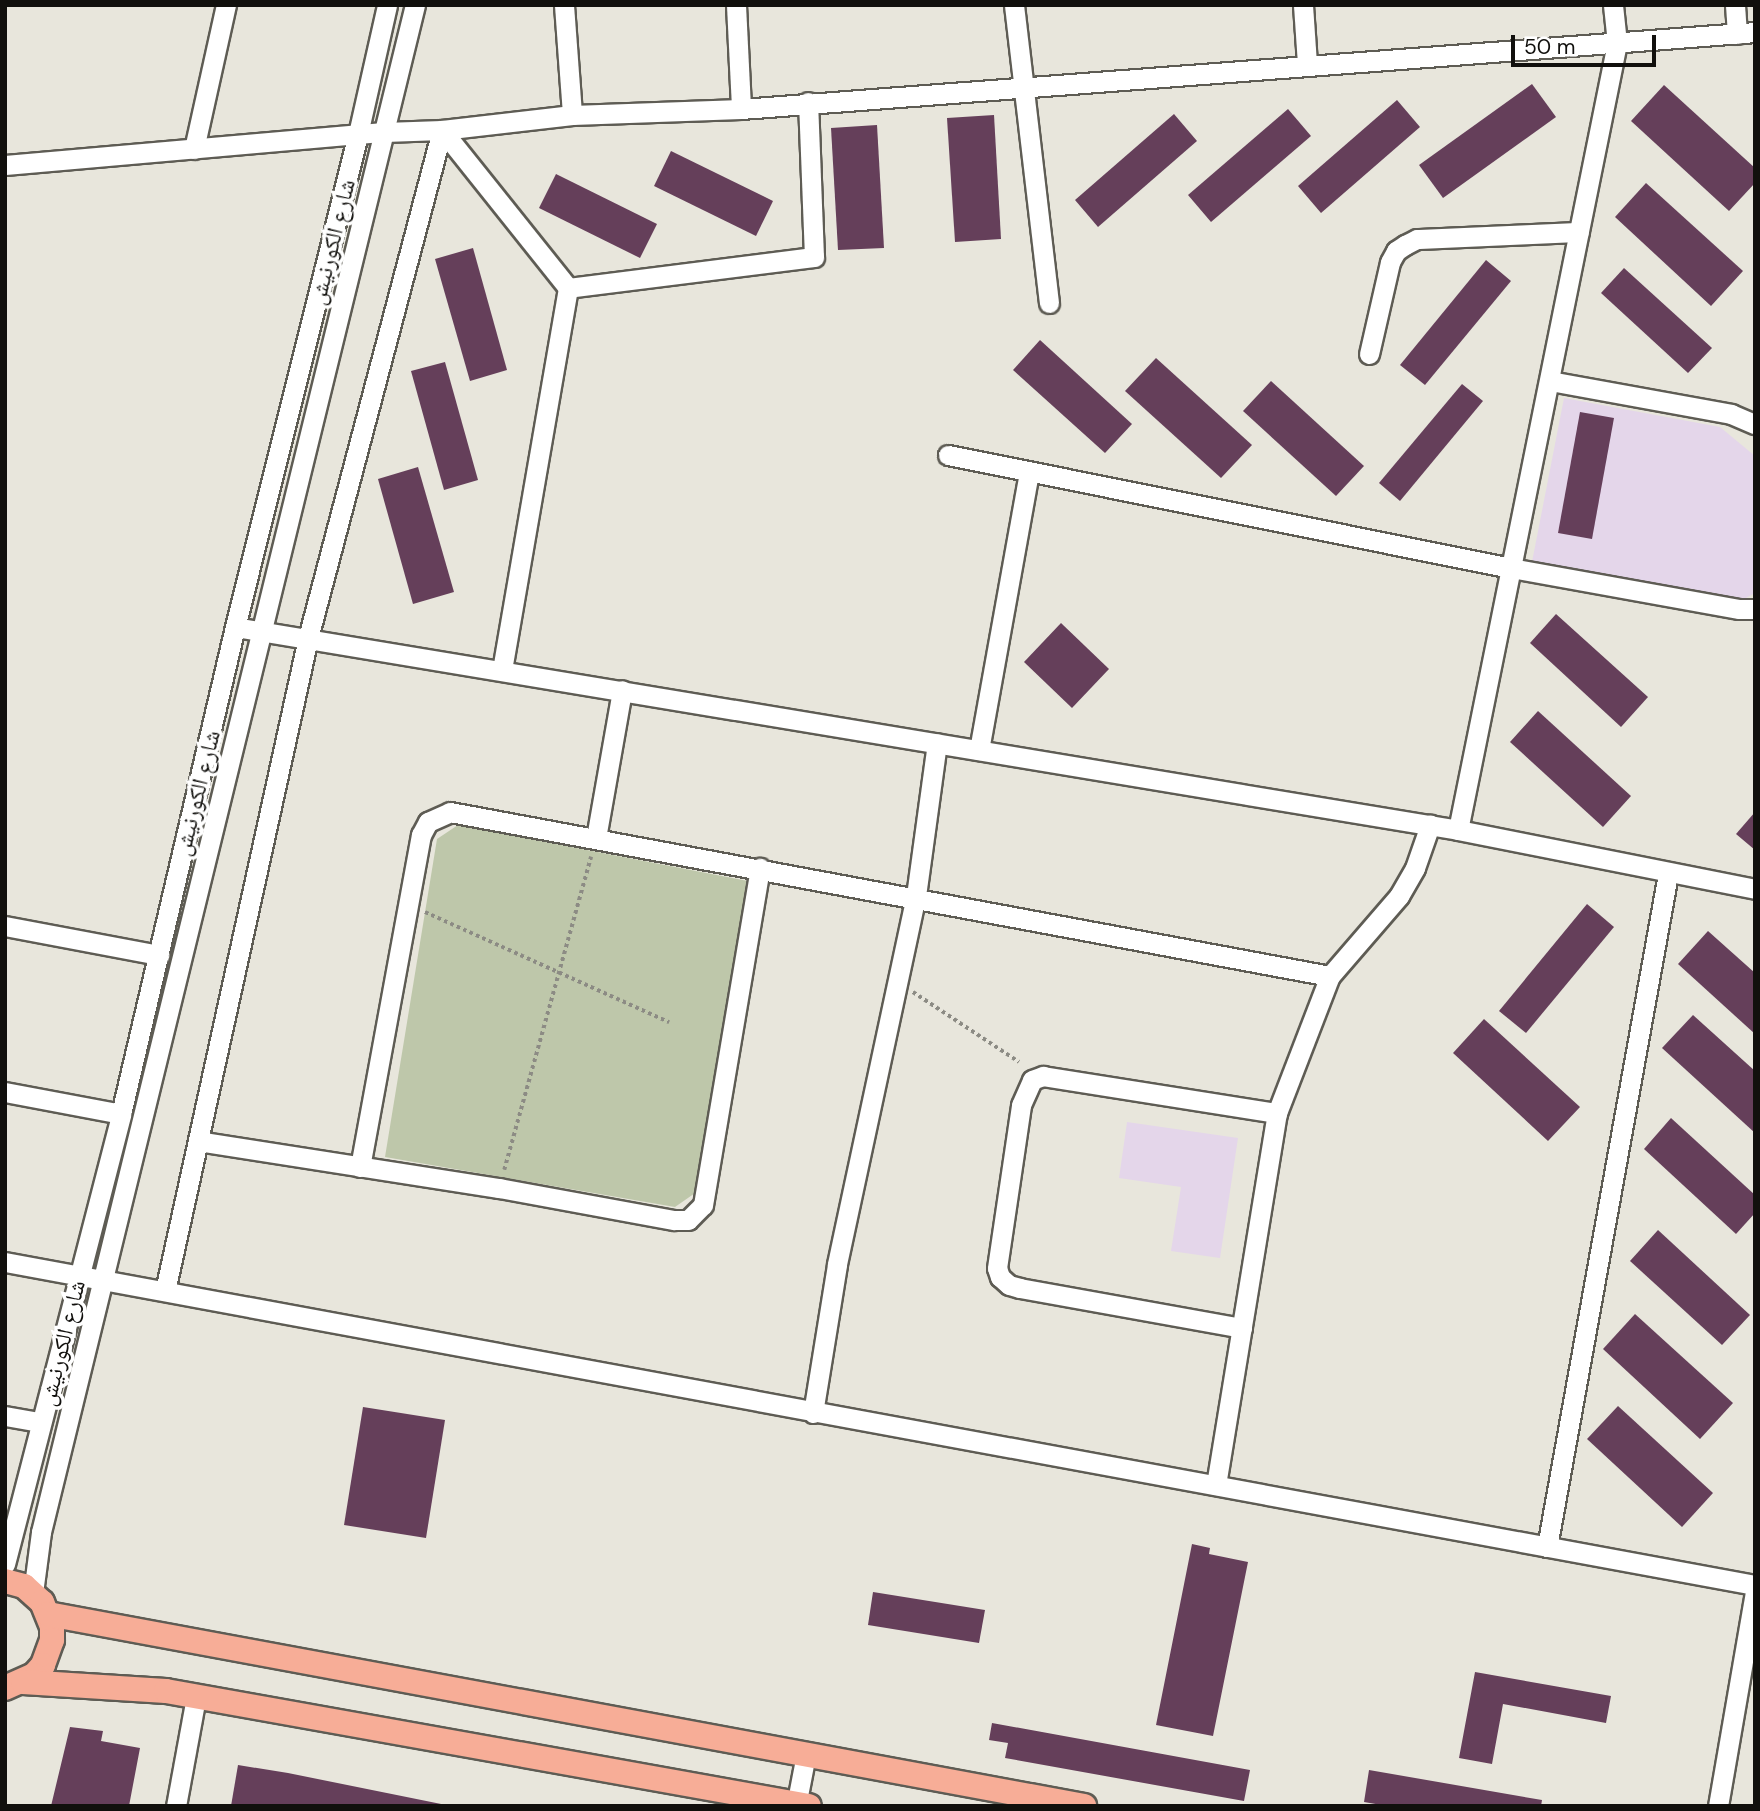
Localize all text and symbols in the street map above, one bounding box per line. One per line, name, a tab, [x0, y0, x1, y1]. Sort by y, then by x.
scale bar	[1515, 21, 1660, 65]
text: 50 m	[1524, 33, 1575, 61]
street label: شارع الكورنيش	[303, 176, 361, 308]
street label: شارع الكورنيش	[168, 727, 226, 859]
street label: شارع الكورنيش	[33, 1277, 91, 1409]

